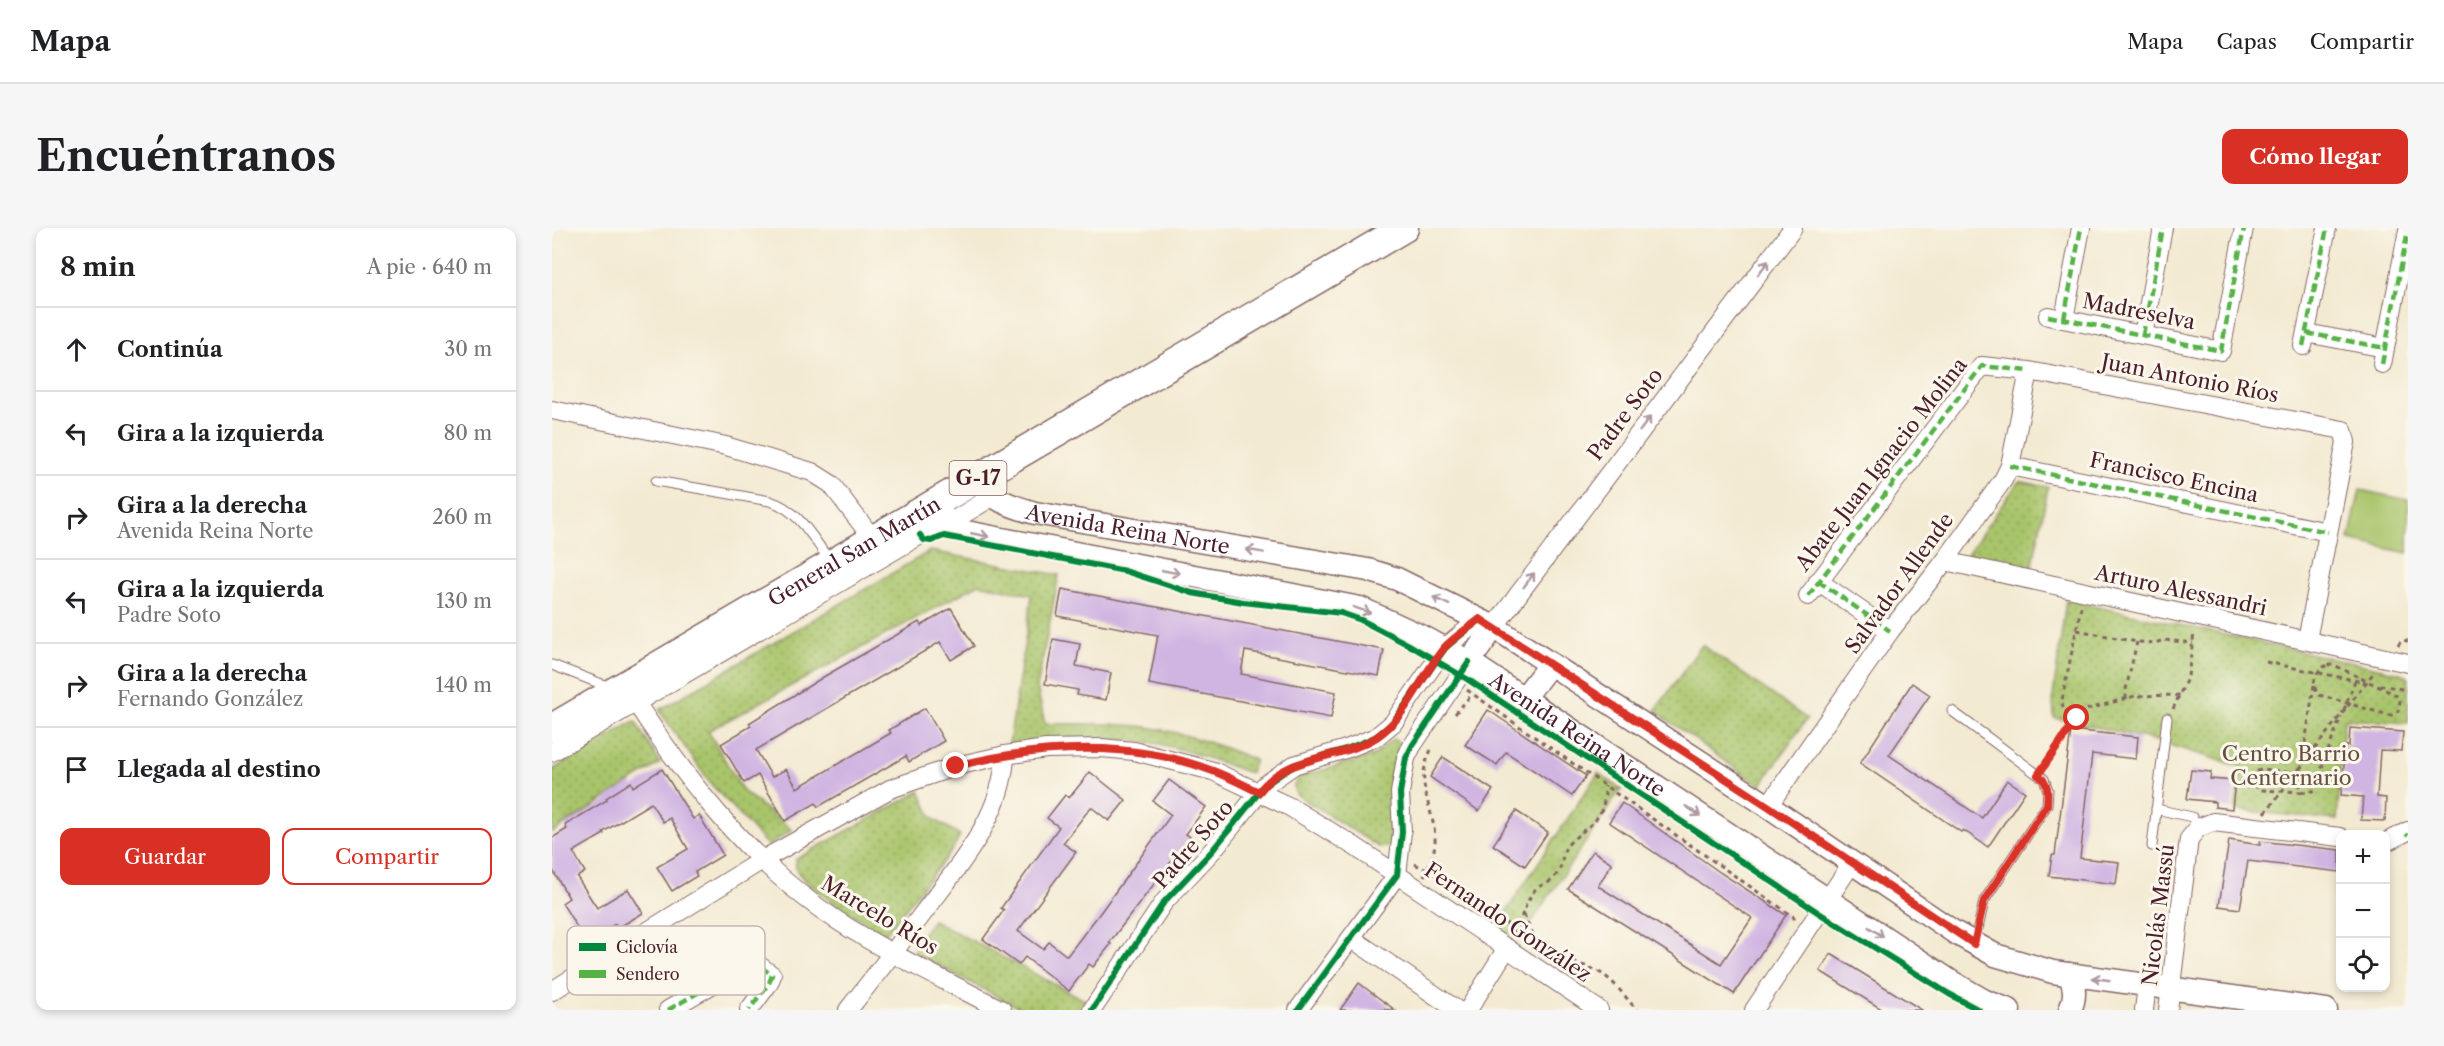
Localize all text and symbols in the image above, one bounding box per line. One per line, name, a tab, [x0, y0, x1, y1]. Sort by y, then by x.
text: Mapa	[30, 24, 111, 58]
text: Mapa	[2127, 29, 2183, 54]
text: Capas	[2216, 29, 2277, 54]
text: Compartir	[2310, 29, 2414, 54]
button: Cómo llegar	[2222, 129, 2408, 184]
text: Encuéntranos	[36, 130, 336, 182]
text: 8 min	[60, 251, 136, 283]
text: A pie · 640 m	[367, 255, 492, 279]
one-way arrow	[1756, 260, 1769, 276]
street label: Madreselva	[2081, 288, 2198, 334]
icon: ahead	[60, 333, 93, 366]
text: Continúa	[117, 336, 223, 363]
text: 30 m	[444, 337, 492, 361]
street label: Juan Antonio Ríos	[2096, 348, 2281, 407]
street label: Abate Juan Ignacio Molina	[1789, 352, 1972, 576]
street label: Padre Soto	[1582, 363, 1668, 465]
one-way arrow	[1639, 416, 1652, 432]
icon: left	[60, 417, 93, 450]
text: Gira a la izquierda	[117, 420, 324, 447]
text: 80 m	[444, 421, 492, 445]
street label: Francisco Encina	[2087, 447, 2262, 507]
road number: G-17	[950, 461, 1006, 495]
street label: General San Martín	[763, 491, 945, 611]
text: Gira a la derecha	[117, 492, 307, 519]
street label: Avenida Reina Norte	[1022, 498, 1232, 559]
icon: right	[60, 501, 93, 534]
text: 260 m	[432, 505, 492, 529]
street label: Salvador Allende	[1840, 508, 1958, 658]
text: Avenida Reina Norte	[117, 519, 313, 543]
one-way arrow	[969, 530, 989, 541]
one-way arrow	[1245, 545, 1265, 556]
street label: Arturo Alessandri	[2092, 559, 2269, 620]
one-way arrow	[1161, 567, 1181, 578]
one-way arrow	[1522, 572, 1535, 588]
text: Gira a la izquierda	[117, 576, 324, 603]
icon: left	[60, 585, 93, 618]
text: 130 m	[436, 589, 492, 613]
one-way arrow	[1433, 595, 1451, 607]
text: Padre Soto	[117, 603, 221, 627]
one-way arrow	[1352, 606, 1371, 617]
text: Gira a la derecha	[117, 660, 307, 687]
street label: Avenida Reina Norte	[1484, 666, 1670, 801]
icon: right	[60, 669, 93, 702]
text: 140 m	[435, 673, 492, 697]
text: Fernando González	[117, 687, 303, 711]
route start	[2063, 704, 2089, 730]
park label: Centro Barrio Centernario	[2222, 741, 2360, 790]
route end	[942, 752, 968, 778]
icon: arrive	[60, 753, 93, 786]
text: Llegada al destino	[117, 756, 321, 783]
street label: Padre Soto	[1148, 795, 1238, 893]
one-way arrow	[1684, 805, 1701, 817]
button: Guardar	[60, 828, 270, 885]
button: Compartir	[282, 828, 492, 885]
map controls	[2336, 830, 2390, 992]
button: +	[2336, 830, 2390, 884]
street label: Nicolás Massú	[2137, 842, 2179, 987]
street label: Fernando González	[1420, 857, 1596, 987]
street label: Marcelo Ríos	[817, 870, 943, 960]
button: −	[2336, 884, 2390, 938]
legend	[567, 926, 765, 995]
one-way arrow	[1867, 926, 1884, 938]
text: Ciclovía	[616, 937, 678, 957]
button: locate	[2336, 938, 2390, 992]
text: Sendero	[616, 964, 680, 984]
one-way arrow	[2092, 973, 2112, 984]

